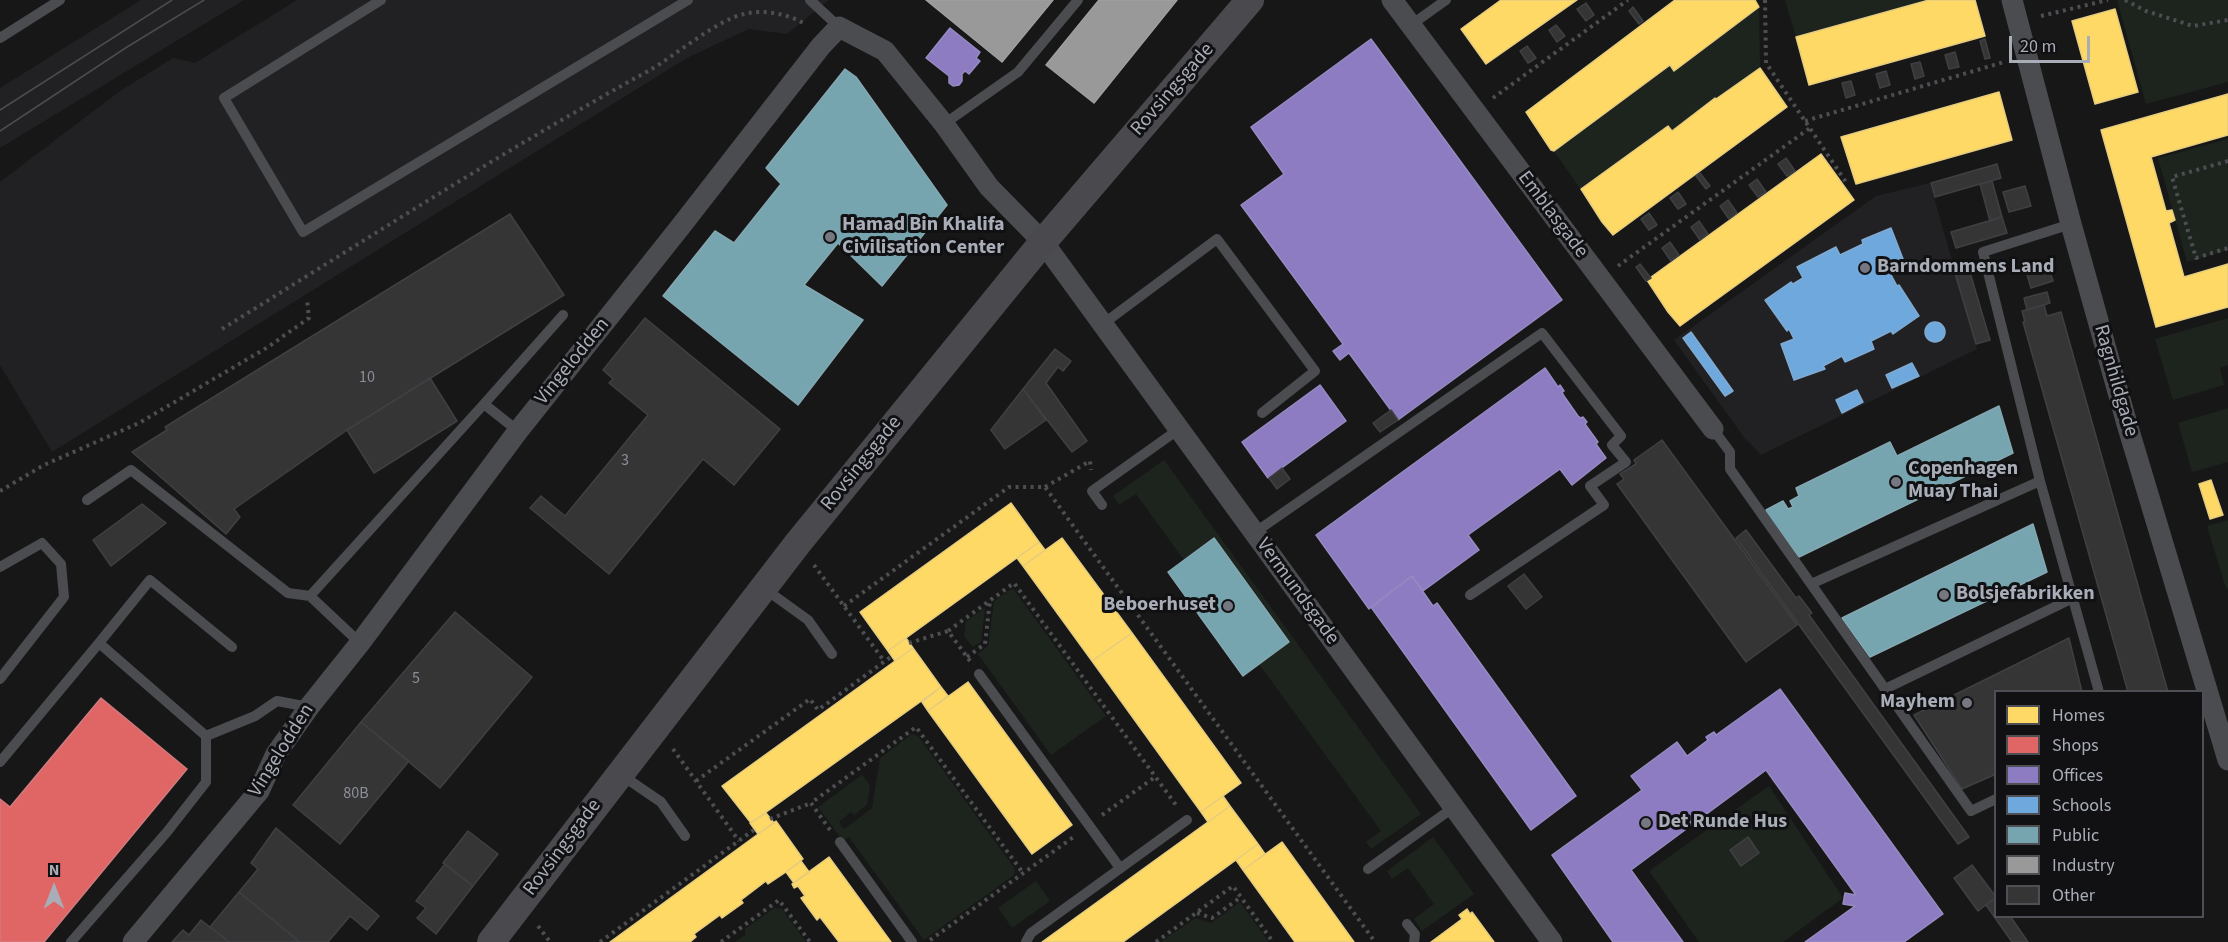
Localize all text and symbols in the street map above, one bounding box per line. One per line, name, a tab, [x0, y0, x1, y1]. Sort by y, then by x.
scale bar	[2012, 24, 2093, 62]
text: 20 m	[2020, 34, 2056, 59]
street label: Rovsingsgade	[1126, 39, 1220, 141]
street label: Emblasgade	[1512, 167, 1592, 263]
place label: Hamad Bin Khalifa Civilisation Center	[842, 214, 1005, 261]
marker: Hamad Bin Khalifa Civilisation Center	[823, 230, 837, 244]
place label: Barndommens Land	[1877, 256, 2054, 280]
marker: Barndommens Land	[1858, 261, 1872, 275]
street label: Vingelodden	[531, 314, 615, 410]
street label: Ragnhildgade	[2088, 322, 2142, 440]
house number: 10	[359, 368, 375, 388]
street label: Rovsingsgade	[817, 412, 907, 516]
house number: 3	[621, 451, 629, 471]
place label: Copenhagen Muay Thai	[1908, 458, 2018, 505]
marker: Copenhagen Muay Thai	[1889, 475, 1903, 489]
street label: Vermundsgade	[1250, 534, 1344, 650]
place label: Bolsjefabrikken	[1956, 583, 2095, 607]
marker: Bolsjefabrikken	[1937, 588, 1951, 602]
place label: Beboerhuset	[1103, 594, 1216, 618]
marker: Beboerhuset	[1221, 599, 1235, 613]
house number: 5	[412, 669, 420, 689]
legend	[1994, 690, 2204, 918]
place label: Mayhem	[1880, 691, 1955, 715]
marker: Mayhem	[1960, 696, 1974, 710]
street label: Vingelodden	[244, 700, 320, 802]
text: Homes	[2052, 703, 2105, 728]
text: Shops	[2052, 733, 2099, 758]
text: Offices	[2052, 763, 2103, 788]
house number: 80B	[343, 784, 369, 804]
text: Schools	[2052, 793, 2111, 818]
street label: Rovsingsgade	[519, 795, 607, 901]
place label: Det Runde Hus	[1658, 811, 1787, 835]
marker: Det Runde Hus	[1639, 816, 1653, 830]
text: Public	[2052, 823, 2099, 848]
text: Industry	[2052, 853, 2115, 878]
north arrow	[24, 858, 84, 918]
text: N	[49, 859, 59, 881]
text: Other	[2052, 883, 2095, 908]

